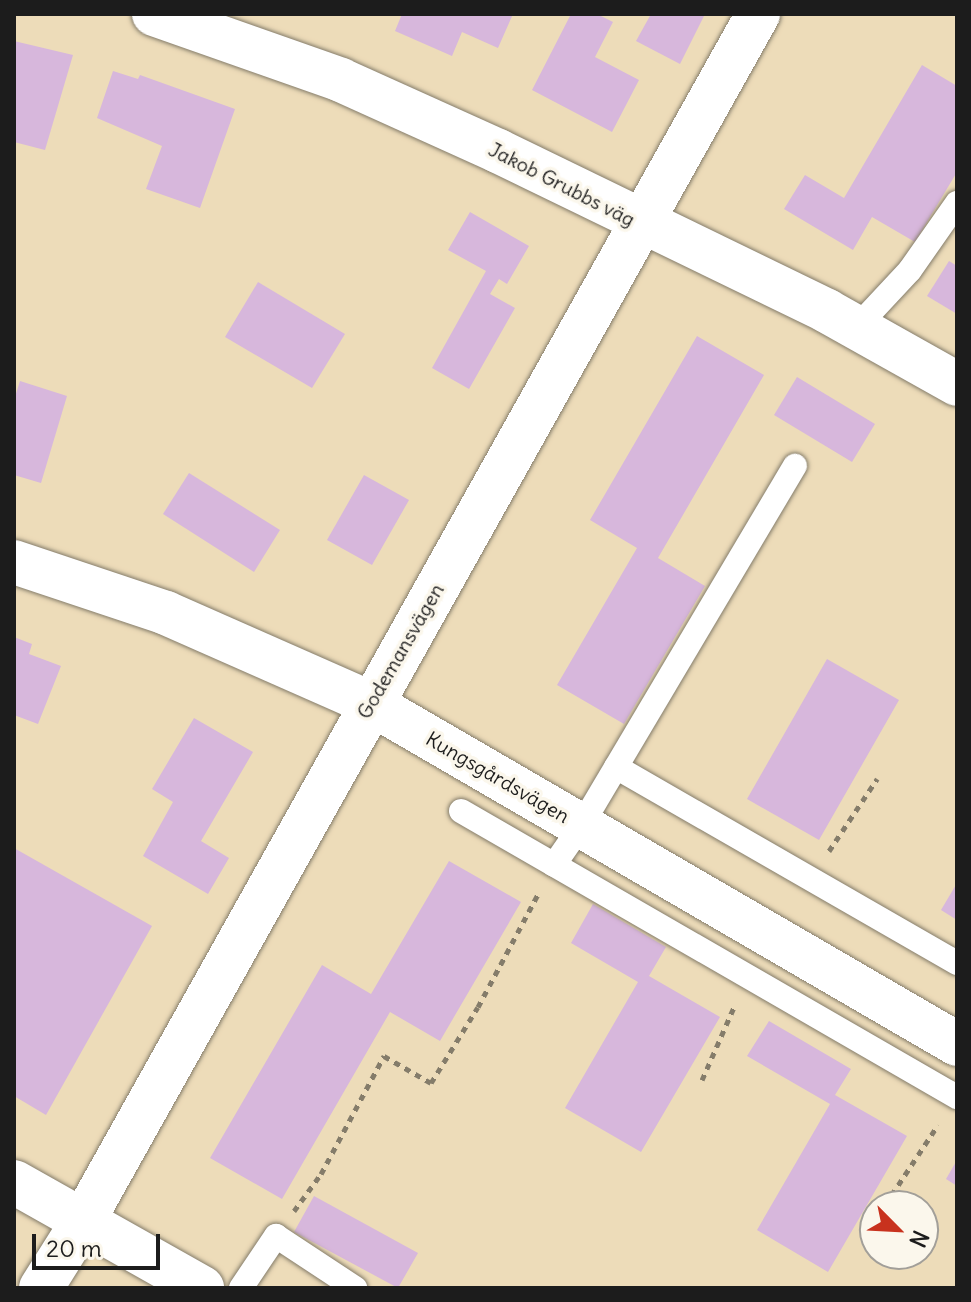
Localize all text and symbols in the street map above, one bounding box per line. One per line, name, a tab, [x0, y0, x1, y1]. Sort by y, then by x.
street label: Jakob Grubbs väg	[485, 137, 639, 231]
street label: Godemansvägen	[352, 579, 448, 723]
street label: Kungsgårdsvägen	[422, 726, 574, 828]
north arrow	[859, 1190, 939, 1270]
scale bar	[36, 1218, 164, 1268]
text: N	[903, 1226, 935, 1252]
text: 20 m	[46, 1233, 102, 1263]

